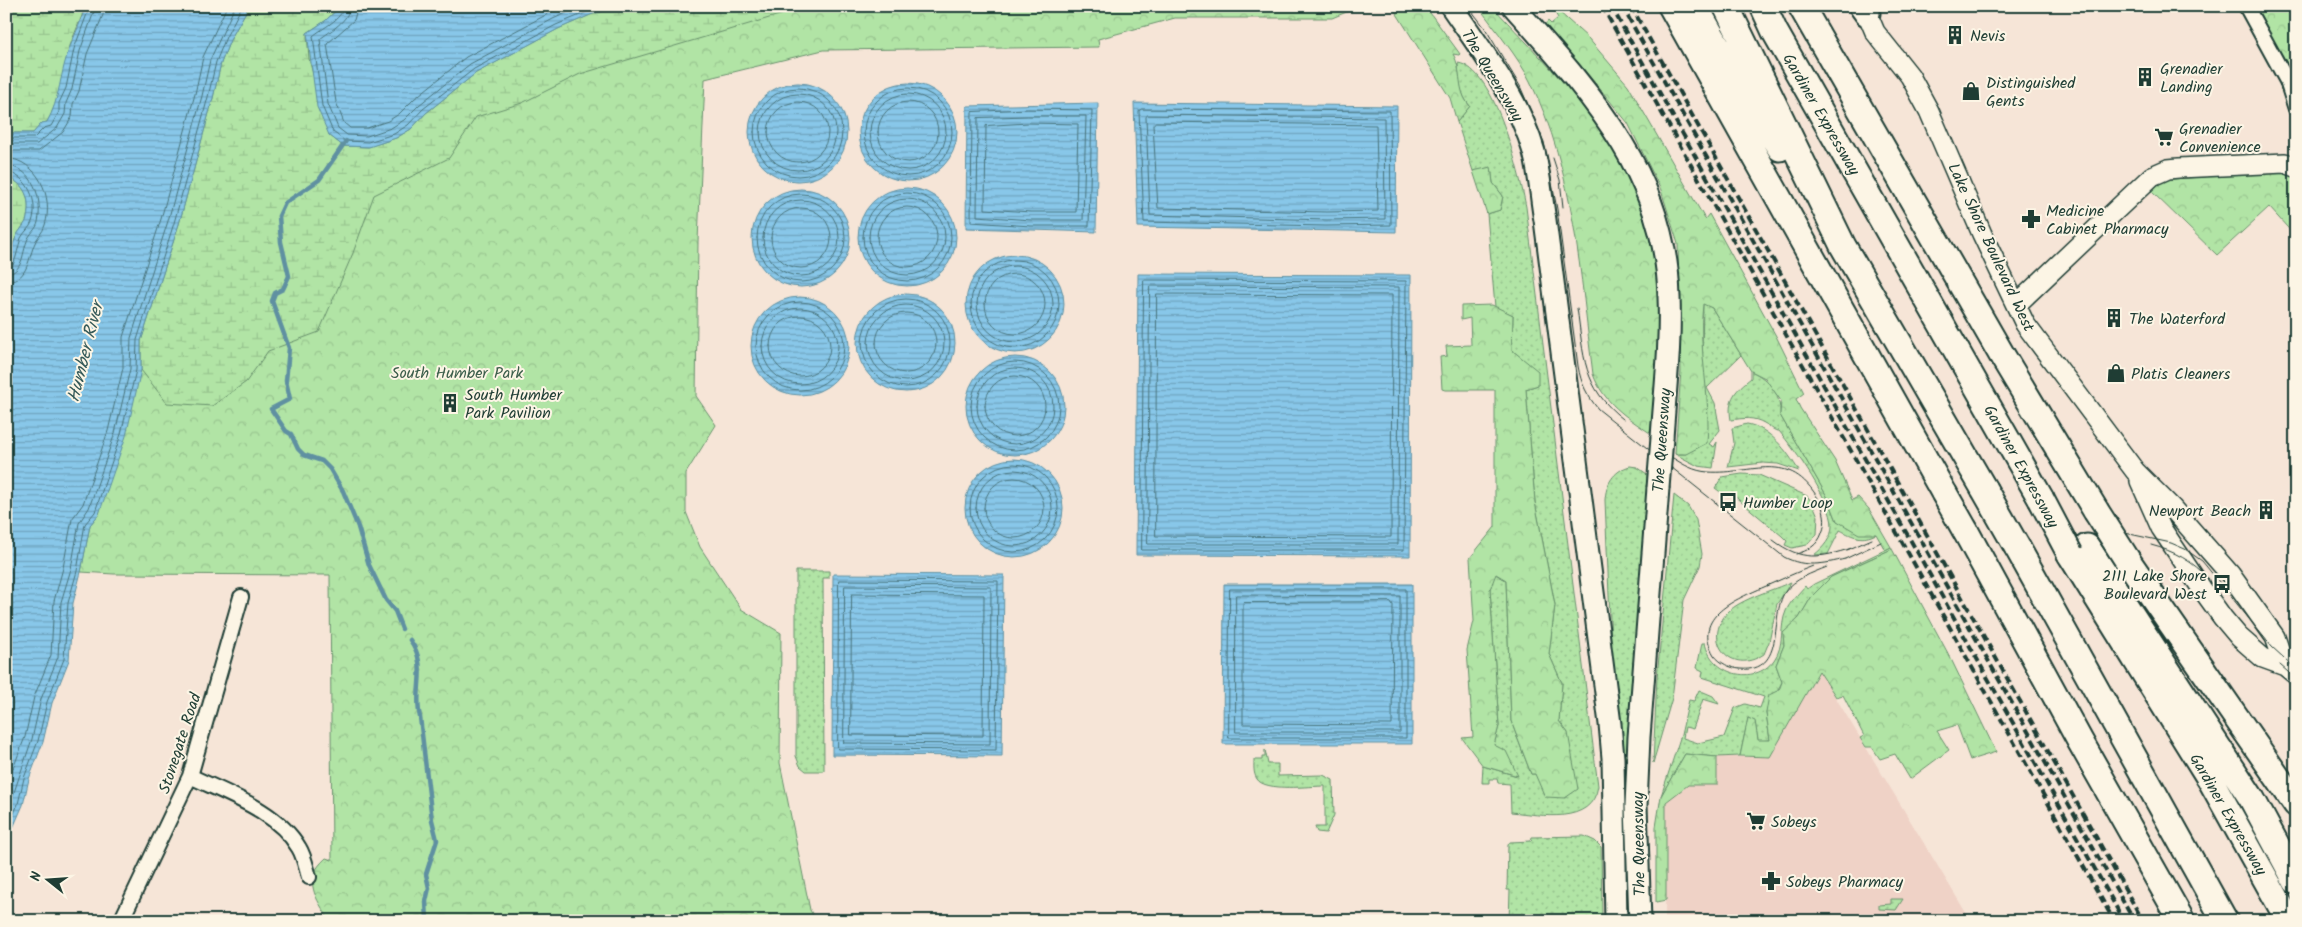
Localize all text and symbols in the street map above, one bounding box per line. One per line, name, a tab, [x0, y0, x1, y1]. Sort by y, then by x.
building icon: Nevis	[1944, 24, 1966, 46]
place label: Nevis	[1970, 24, 2006, 49]
street label: The Queensway	[1454, 25, 1530, 127]
street label: Gardiner Expressway	[1775, 49, 1866, 181]
place label: Grenadier Landing	[2160, 57, 2224, 100]
building icon: Grenadier Landing	[2134, 66, 2156, 88]
place label: Distinguished Gents	[1986, 71, 2076, 114]
shop icon: Distinguished Gents	[1960, 80, 1982, 102]
place label: Grenadier Convenience	[2179, 117, 2261, 160]
supermarket icon: Grenadier Convenience	[2153, 126, 2175, 148]
street label: Lake Shore Boulevard West	[1941, 159, 2041, 337]
place label: Medicine Cabinet Pharmacy	[2046, 199, 2169, 242]
pharmacy icon: Medicine Cabinet Pharmacy	[2020, 208, 2042, 230]
water label: Humber River	[60, 295, 114, 405]
building icon: The Waterford	[2103, 307, 2125, 329]
place label: The Waterford	[2129, 307, 2226, 332]
park label: South Humber Park	[391, 361, 524, 386]
shop icon: Platis Cleaners	[2105, 362, 2127, 384]
place label: Platis Cleaners	[2131, 362, 2231, 387]
place label: South Humber Park Pavilion	[465, 383, 563, 426]
street label: The Queensway	[1646, 387, 1679, 493]
building icon: South Humber Park Pavilion	[439, 392, 461, 414]
street label: Gardiner Expressway	[1976, 401, 2065, 533]
bus stop icon: Humber Loop	[1717, 491, 1739, 513]
place label: Humber Loop	[1743, 491, 1833, 516]
place label: Newport Beach	[2149, 499, 2251, 524]
building icon: Newport Beach	[2255, 499, 2277, 521]
place label: 2111 Lake Shore Boulevard West	[2102, 564, 2208, 607]
bus stop icon: 2111 Lake Shore Boulevard West	[2211, 573, 2233, 595]
street label: Stonegate Road	[152, 689, 209, 797]
street label: Gardiner Expressway	[2182, 749, 2273, 881]
street label: The Queensway	[1626, 791, 1653, 896]
supermarket icon: Sobeys	[1745, 810, 1767, 832]
place label: Sobeys	[1771, 810, 1817, 835]
north arrow	[22, 854, 72, 904]
text: N	[25, 869, 48, 884]
pharmacy icon: Sobeys Pharmacy	[1760, 870, 1782, 892]
place label: Sobeys Pharmacy	[1786, 870, 1904, 895]

